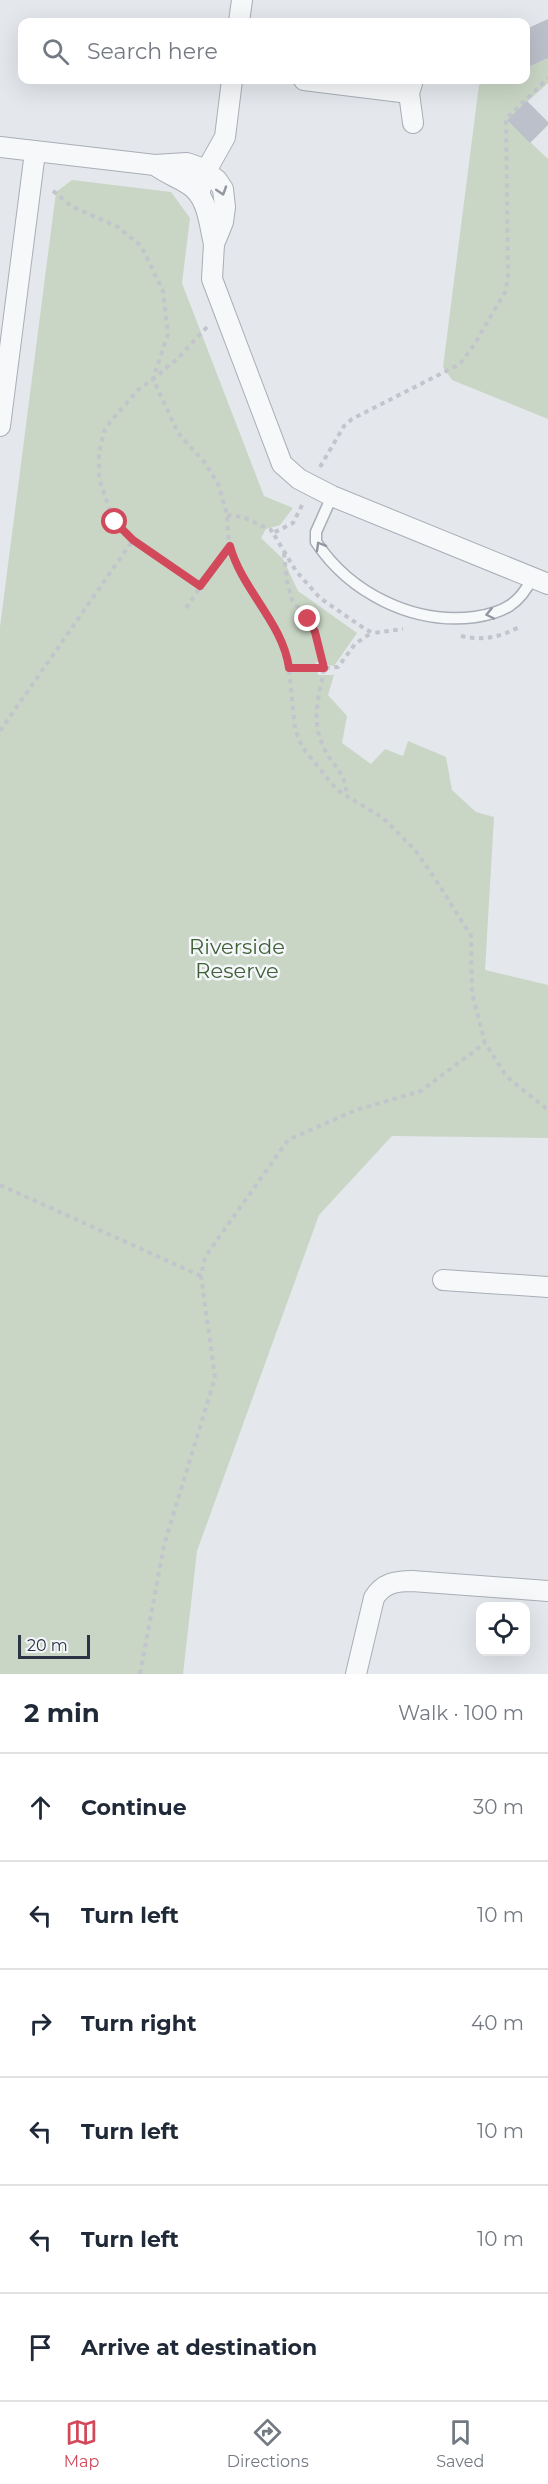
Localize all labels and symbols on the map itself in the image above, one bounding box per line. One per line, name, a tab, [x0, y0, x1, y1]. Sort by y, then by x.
one-way arrow	[214, 185, 227, 195]
route start	[101, 508, 127, 534]
one-way arrow	[316, 542, 327, 552]
route end	[294, 605, 320, 631]
one-way arrow	[485, 607, 495, 620]
park label: Riverside Reserve	[189, 934, 285, 983]
scale bar	[18, 1632, 90, 1660]

